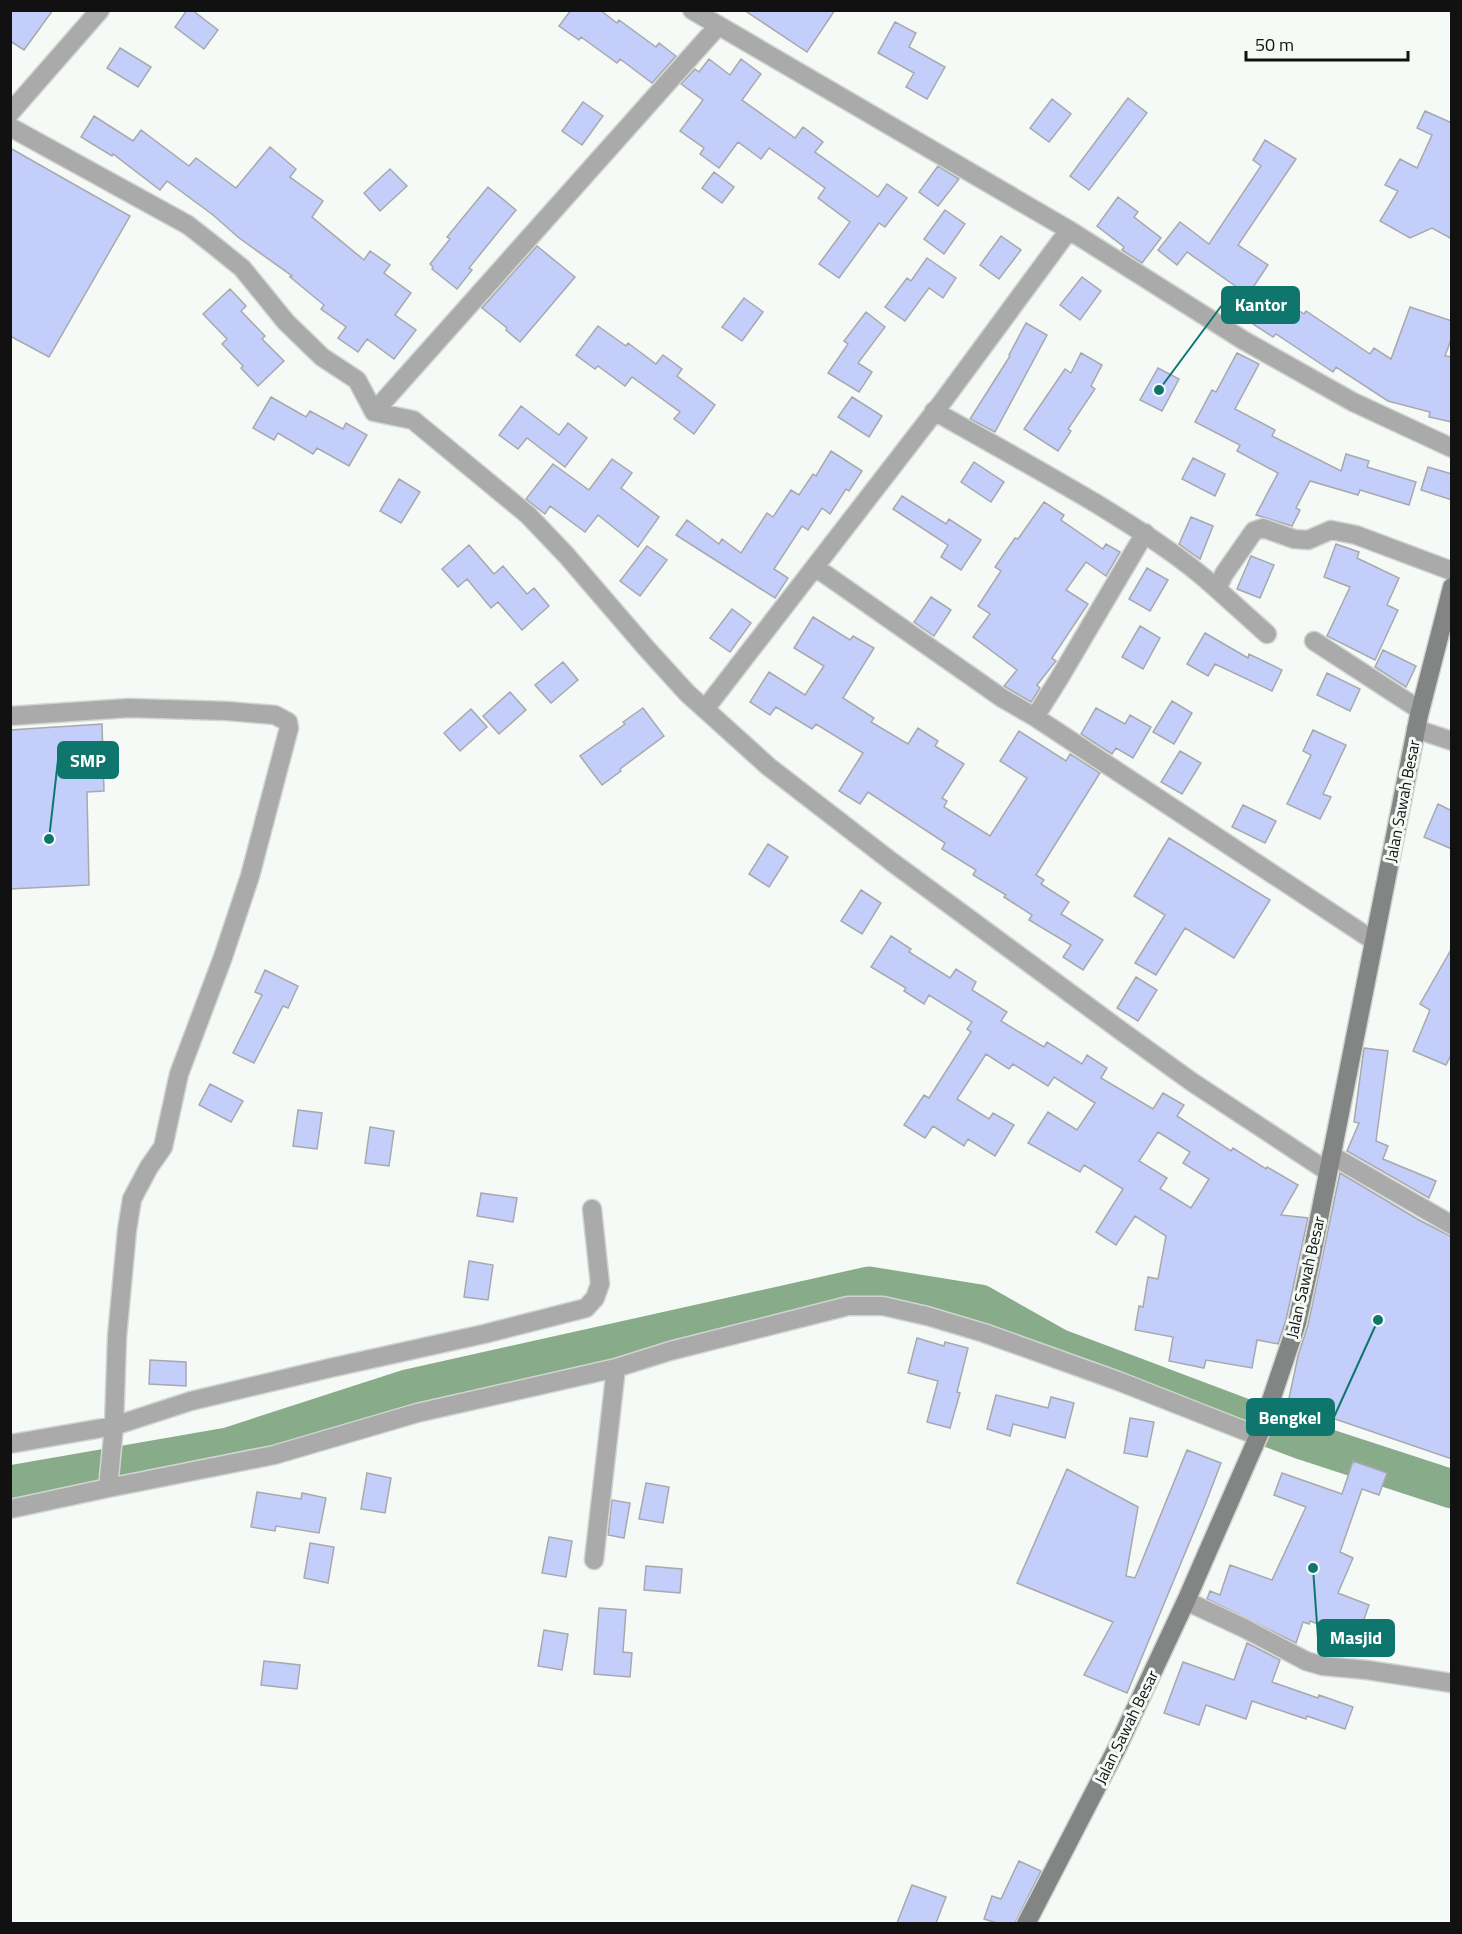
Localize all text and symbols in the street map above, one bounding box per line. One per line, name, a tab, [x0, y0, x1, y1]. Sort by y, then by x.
scale bar	[1246, 24, 1408, 62]
text: 50 m	[1255, 31, 1294, 58]
callout: Kantor	[1222, 287, 1299, 323]
text: Kantor	[1235, 291, 1288, 318]
street label: Jalan Sawah Besar	[1378, 737, 1426, 864]
callout: SMP	[58, 742, 118, 778]
text: SMP	[70, 747, 106, 774]
street label: Jalan Sawah Besar	[1279, 1213, 1331, 1340]
callout: Bengkel	[1247, 1399, 1334, 1435]
text: Bengkel	[1259, 1404, 1321, 1431]
callout: Masjid	[1318, 1620, 1394, 1656]
text: Masjid	[1330, 1624, 1382, 1651]
street label: Jalan Sawah Besar	[1088, 1665, 1164, 1788]

